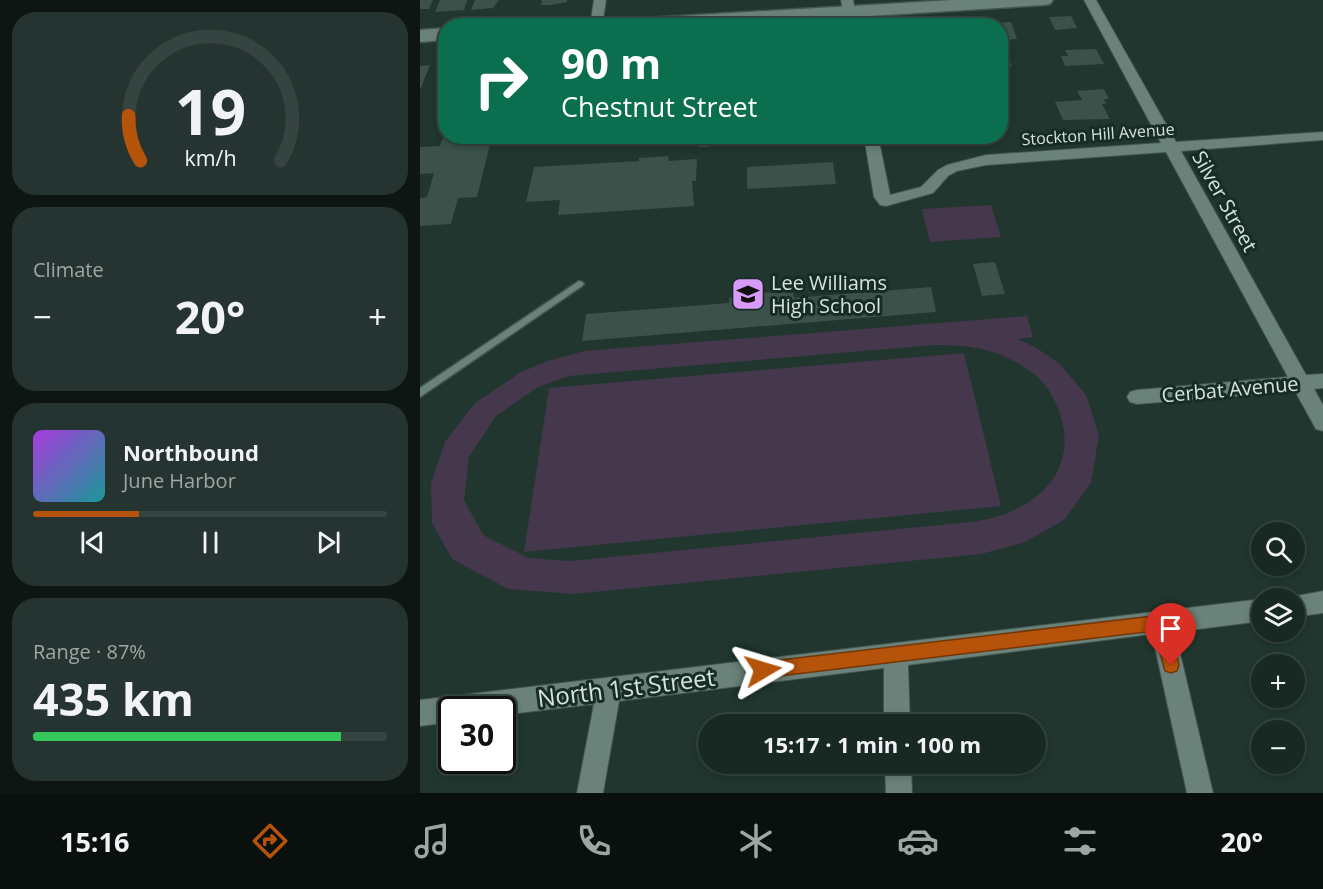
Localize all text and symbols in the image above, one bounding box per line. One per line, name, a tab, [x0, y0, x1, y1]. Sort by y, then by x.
text: 90 m	[561, 34, 661, 91]
icon: right	[462, 42, 540, 120]
text: 19	[174, 68, 246, 153]
text: Chestnut Street	[561, 88, 757, 125]
street label: Stockton Hill Avenue	[1021, 118, 1175, 150]
text: km/h	[184, 143, 236, 172]
street label: Silver Street	[1186, 146, 1264, 256]
text: Climate	[33, 256, 104, 283]
place label: Lee Williams High School	[771, 269, 887, 319]
school or university icon: Lee Williams High School	[730, 276, 766, 312]
text: 20°	[175, 286, 245, 347]
text: −	[33, 294, 52, 339]
text: +	[368, 294, 387, 339]
street label: Cerbat Avenue	[1160, 370, 1300, 408]
text: Northbound	[123, 437, 259, 467]
text: June Harbor	[123, 467, 236, 494]
map controls	[1251, 522, 1305, 774]
button: search	[1251, 522, 1305, 576]
icon: previous	[76, 526, 109, 559]
icon: pause	[194, 526, 227, 559]
icon: next	[312, 526, 345, 559]
button: layers	[1251, 588, 1305, 642]
pin	[1145, 603, 1196, 665]
icon: arrive	[1154, 612, 1187, 645]
text: Range · 87%	[33, 638, 146, 665]
position arrow	[731, 638, 795, 702]
button: +	[1251, 654, 1305, 708]
street label: North 1st Street	[535, 660, 717, 714]
text: 435 km	[33, 668, 194, 729]
speed limit sign: 30	[438, 696, 516, 774]
button: −	[1251, 720, 1305, 774]
text: 15:17 · 1 min · 100 m	[763, 729, 981, 759]
icon: directions	[249, 820, 291, 862]
icon: music	[411, 820, 453, 862]
icon: phone	[573, 820, 615, 862]
icon: climate	[735, 820, 777, 862]
icon: car	[897, 820, 939, 862]
icon: filters	[1059, 820, 1101, 862]
text: 15:16	[60, 823, 129, 860]
text: 20°	[1221, 823, 1263, 860]

